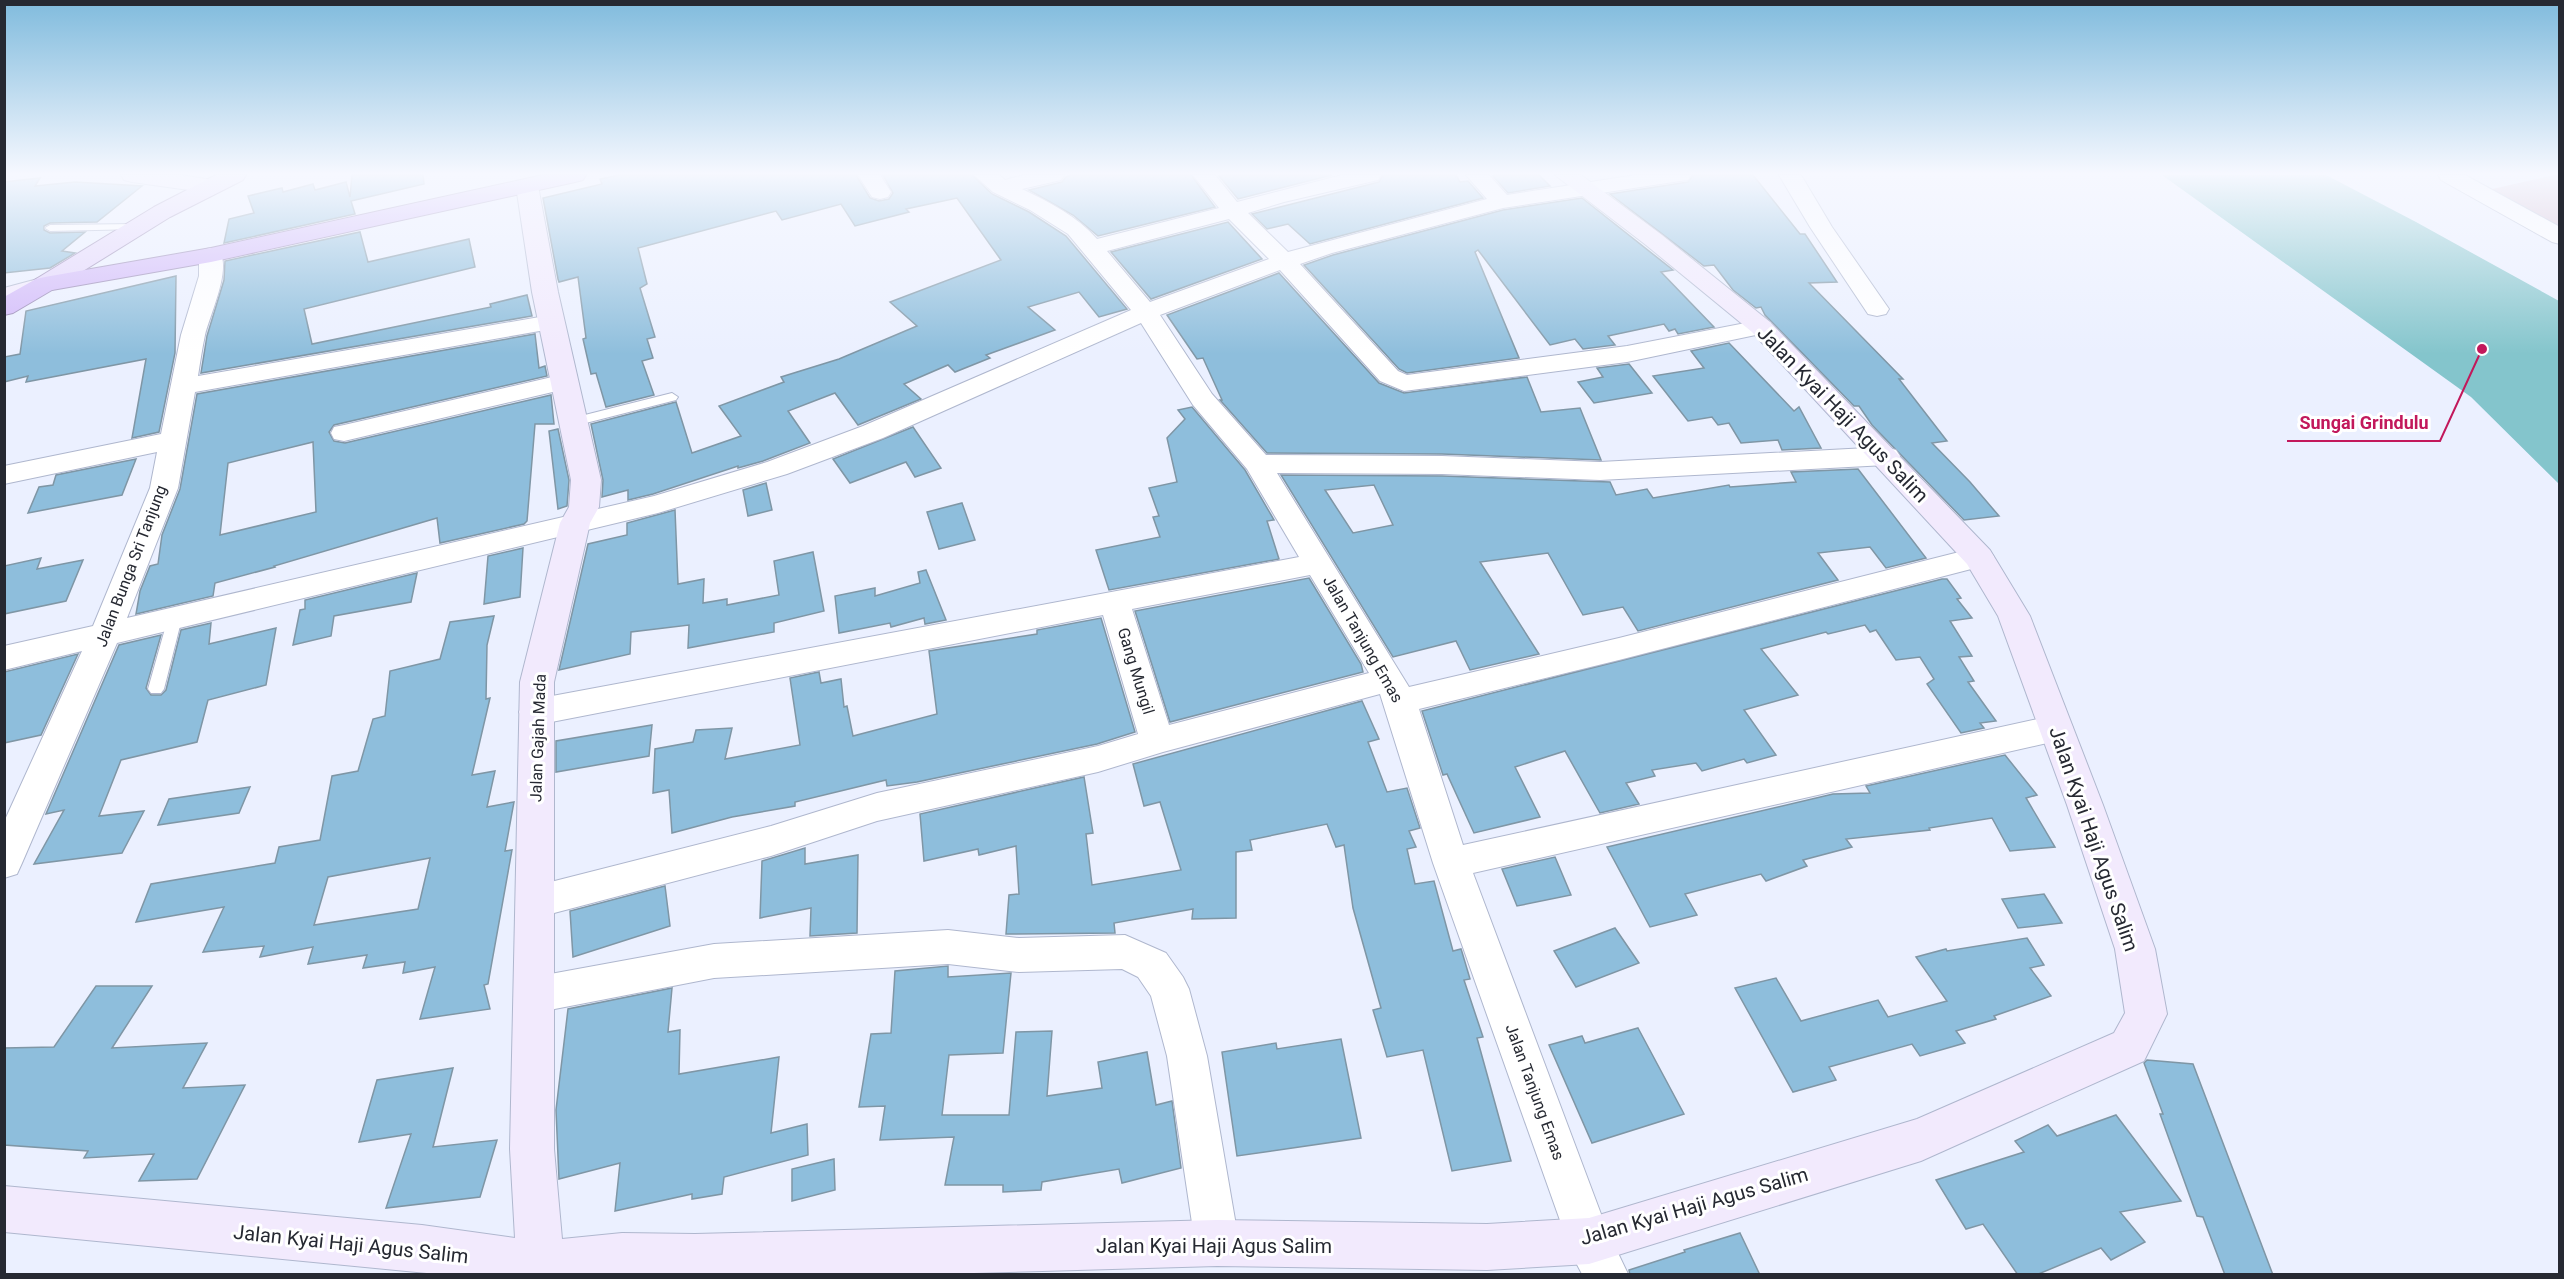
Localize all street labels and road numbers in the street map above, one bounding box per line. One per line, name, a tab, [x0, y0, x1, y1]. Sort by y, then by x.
street label: Jalan Kyai Haji Agus Salim	[1752, 321, 1934, 507]
street label: Jalan Bunga Sri Tanjung	[91, 483, 171, 649]
street label: Jalan Tanjung Emas	[1319, 572, 1407, 706]
street label: Gang Mungil	[1114, 625, 1158, 717]
street label: Jalan Gajah Mada	[526, 674, 550, 802]
street label: Jalan Kyai Haji Agus Salim	[2044, 723, 2144, 955]
street label: Jalan Tanjung Emas	[1502, 1021, 1568, 1163]
street label: Jalan Kyai Haji Agus Salim	[1577, 1162, 1811, 1250]
street label: Jalan Kyai Haji Agus Salim	[232, 1220, 470, 1268]
street label: Jalan Kyai Haji Agus Salim	[1096, 1234, 1332, 1258]

